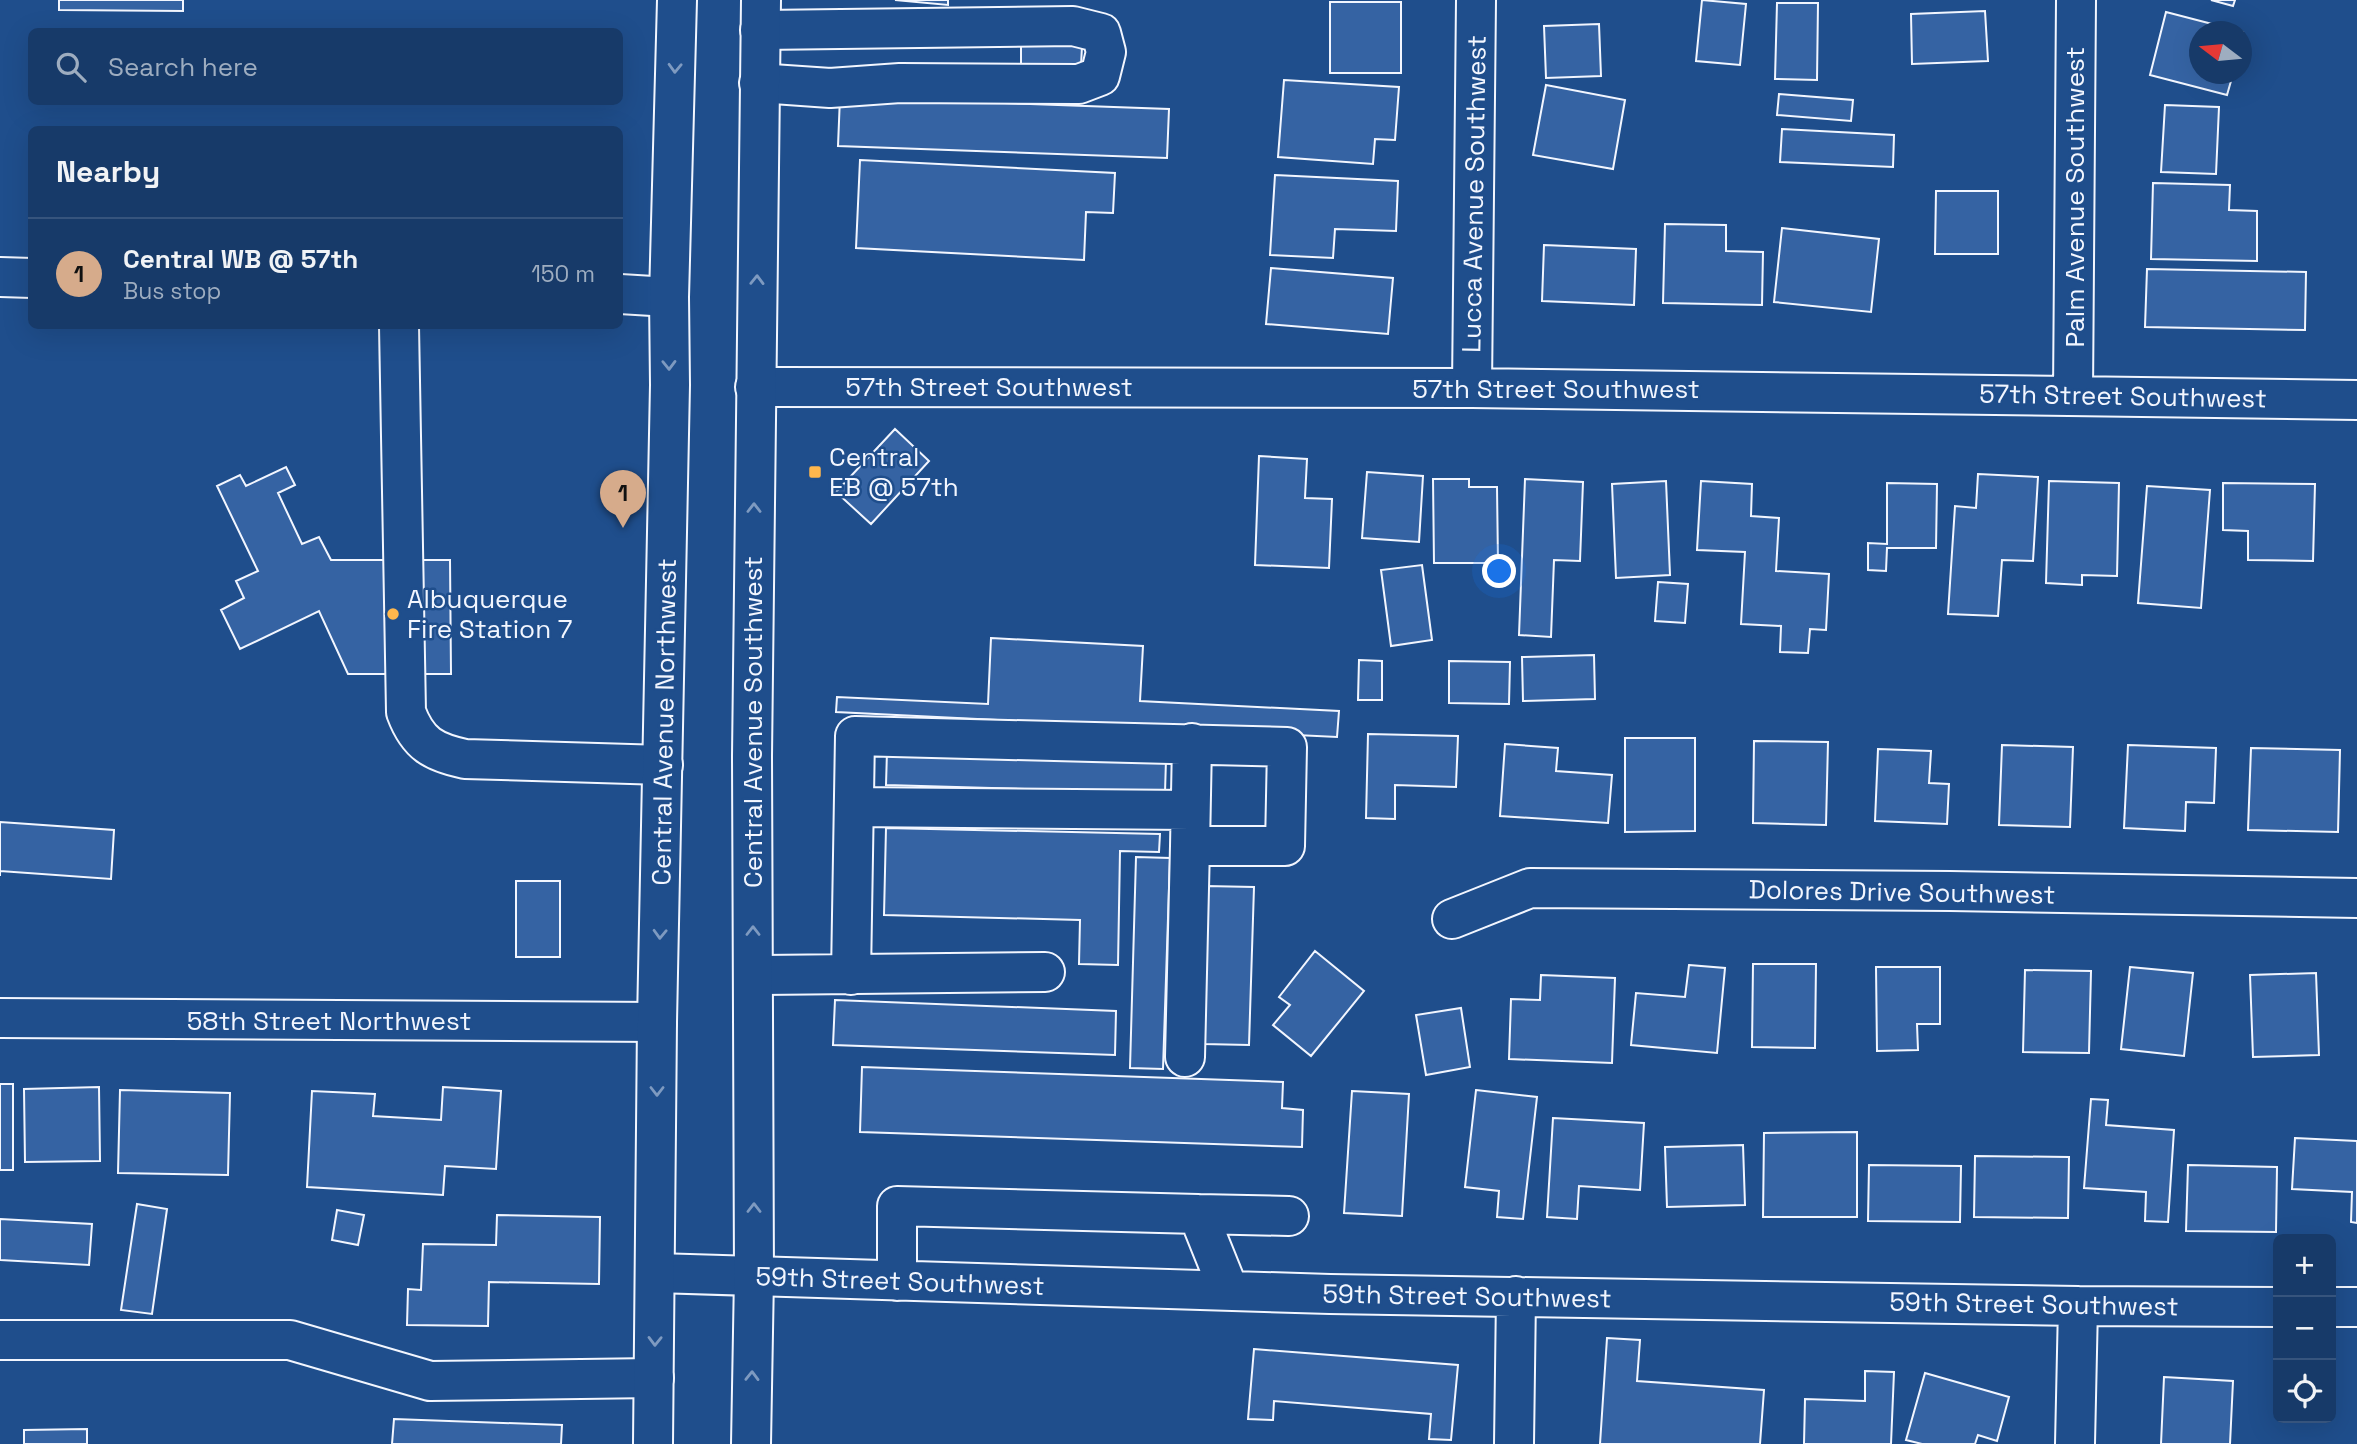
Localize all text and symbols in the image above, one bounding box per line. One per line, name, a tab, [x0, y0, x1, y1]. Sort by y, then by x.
north arrow	[2189, 21, 2252, 84]
search box	[28, 28, 623, 105]
street label: Lucca Avenue Southwest	[1454, 35, 1494, 353]
street label: Palm Avenue Southwest	[2058, 47, 2092, 347]
icon: search	[52, 48, 90, 86]
text: Search here	[108, 50, 258, 84]
one-way arrow	[667, 63, 683, 74]
text: Nearby	[56, 152, 160, 191]
text: Central WB @ 57th	[123, 242, 358, 276]
text: 1	[74, 259, 84, 289]
text: 150 m	[531, 259, 595, 289]
one-way arrow	[749, 274, 765, 285]
text: Bus stop	[123, 276, 221, 306]
one-way arrow	[662, 360, 677, 371]
street label: 57th Street Southwest	[845, 370, 1133, 404]
street label: 57th Street Southwest	[1412, 372, 1700, 406]
street label: 57th Street Southwest	[1979, 376, 2267, 416]
place label: Central EB @ 57th	[829, 440, 959, 504]
marker: Central EB @ 57th	[807, 464, 823, 480]
pin: 1	[600, 470, 646, 528]
one-way arrow	[746, 502, 762, 512]
your location	[1482, 554, 1516, 588]
street label: Central Avenue Southwest	[736, 556, 770, 888]
street label: Central Avenue Northwest	[644, 558, 684, 886]
place label: Albuquerque Fire Station 7	[407, 582, 572, 646]
marker: Albuquerque Fire Station 7	[385, 606, 401, 622]
street label: Dolores Drive Southwest	[1748, 872, 2056, 912]
one-way arrow	[745, 925, 761, 936]
one-way arrow	[652, 929, 668, 940]
street label: 58th Street Northwest	[187, 1004, 471, 1038]
one-way arrow	[649, 1086, 665, 1096]
one-way arrow	[746, 1202, 762, 1212]
map controls	[2273, 1234, 2336, 1423]
button: +	[2273, 1234, 2336, 1297]
street label: 59th Street Southwest	[755, 1259, 1045, 1303]
street label: 59th Street Southwest	[1322, 1276, 1612, 1316]
street label: 59th Street Southwest	[1889, 1284, 2179, 1324]
button: −	[2273, 1297, 2336, 1360]
one-way arrow	[647, 1336, 662, 1347]
button: locate	[2273, 1360, 2336, 1423]
one-way arrow	[744, 1370, 760, 1381]

